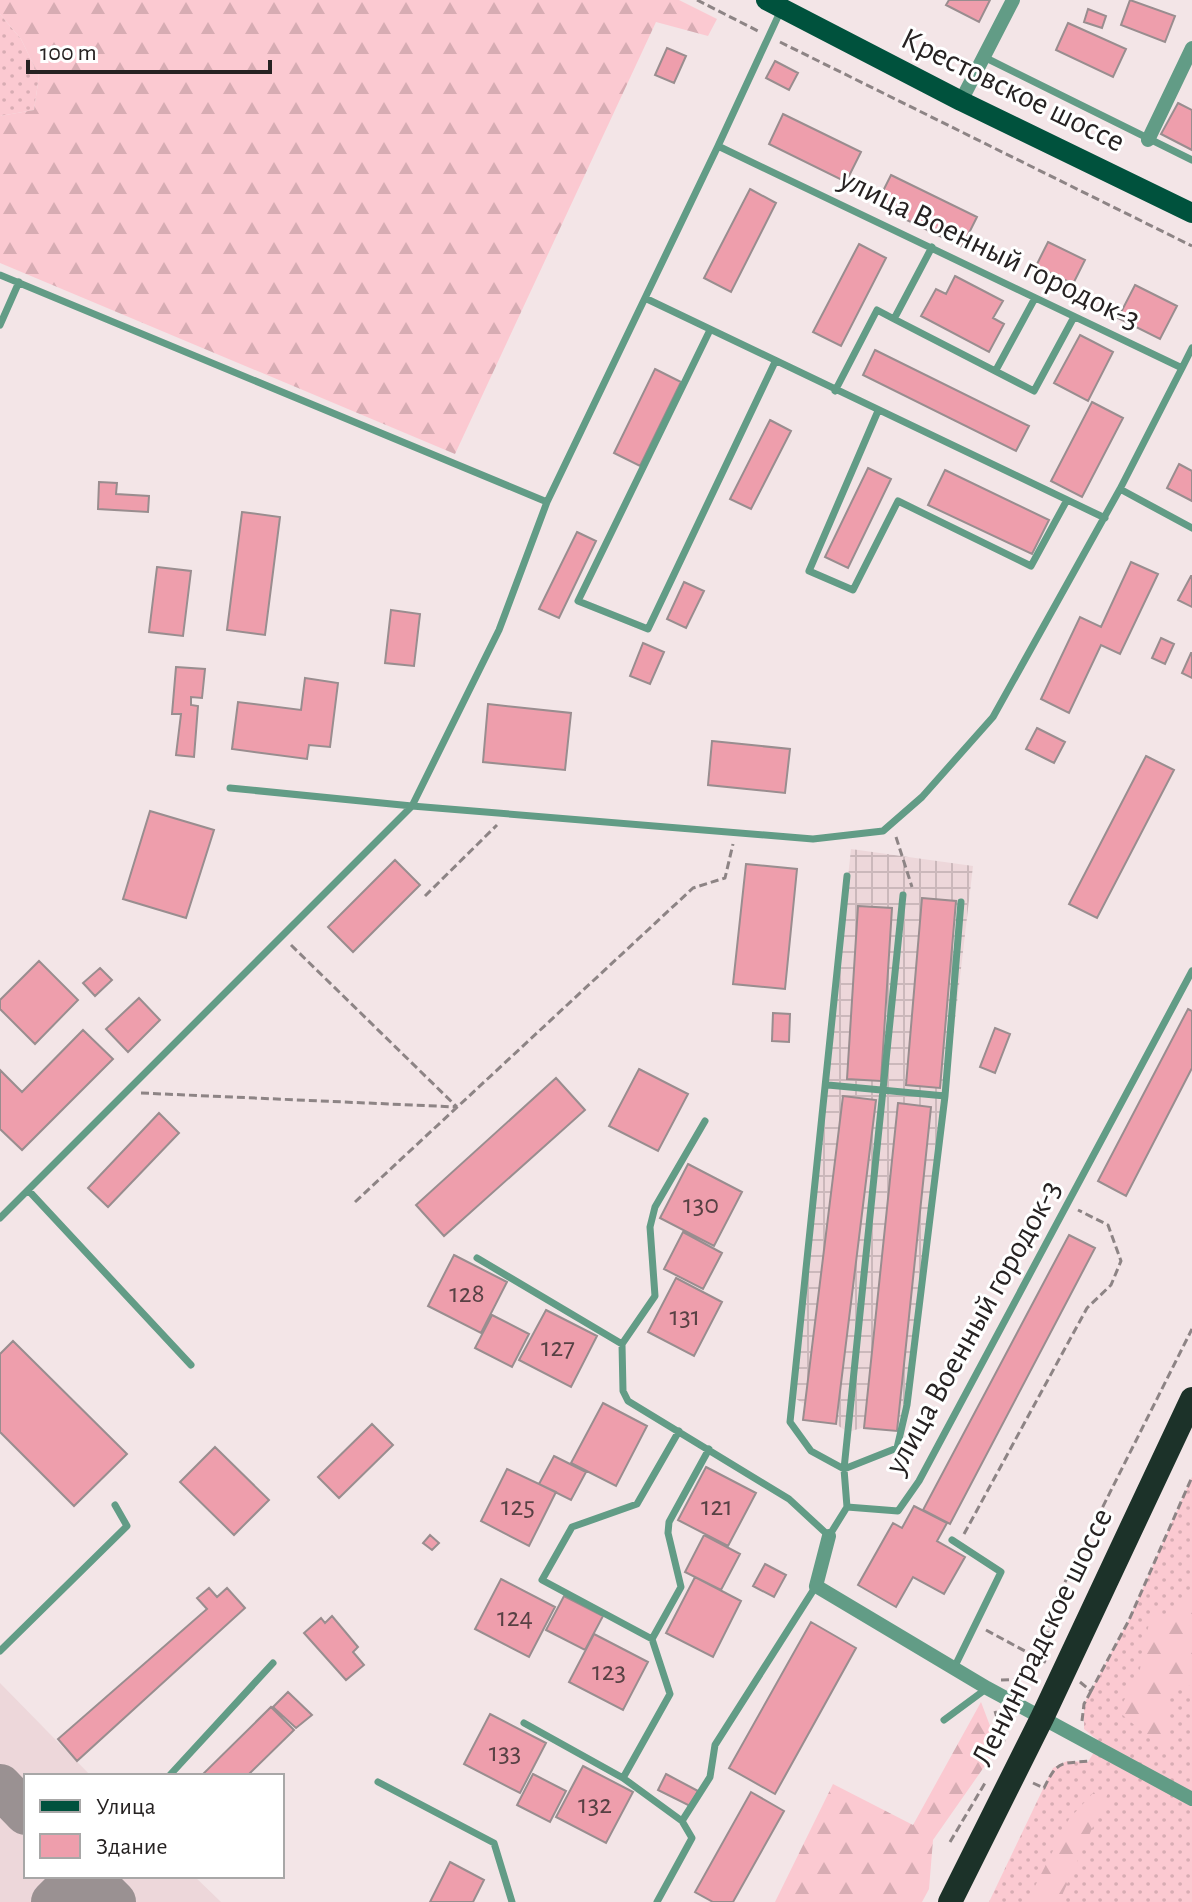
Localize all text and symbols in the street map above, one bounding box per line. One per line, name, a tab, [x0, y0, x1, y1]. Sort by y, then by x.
street label: Крестовское шоссе	[896, 22, 1130, 158]
scale bar	[28, 24, 270, 74]
text: 100 m	[40, 41, 97, 65]
street label: улица Военный городок-3	[834, 162, 1145, 336]
street label: улица Военный городок-3	[879, 1175, 1067, 1480]
house number: 130	[683, 1191, 719, 1219]
house number: 128	[449, 1280, 485, 1308]
house number: 131	[670, 1303, 700, 1331]
house number: 127	[541, 1334, 575, 1362]
house number: 125	[501, 1493, 535, 1521]
house number: 121	[701, 1493, 733, 1521]
street label: Ленинградское шоссе	[966, 1503, 1118, 1771]
house number: 124	[497, 1604, 533, 1632]
house number: 123	[592, 1658, 626, 1686]
house number: 133	[489, 1739, 521, 1767]
legend	[24, 1774, 284, 1878]
house number: 132	[578, 1791, 612, 1819]
text: Улица	[96, 1795, 156, 1819]
text: Здание	[96, 1835, 167, 1859]

